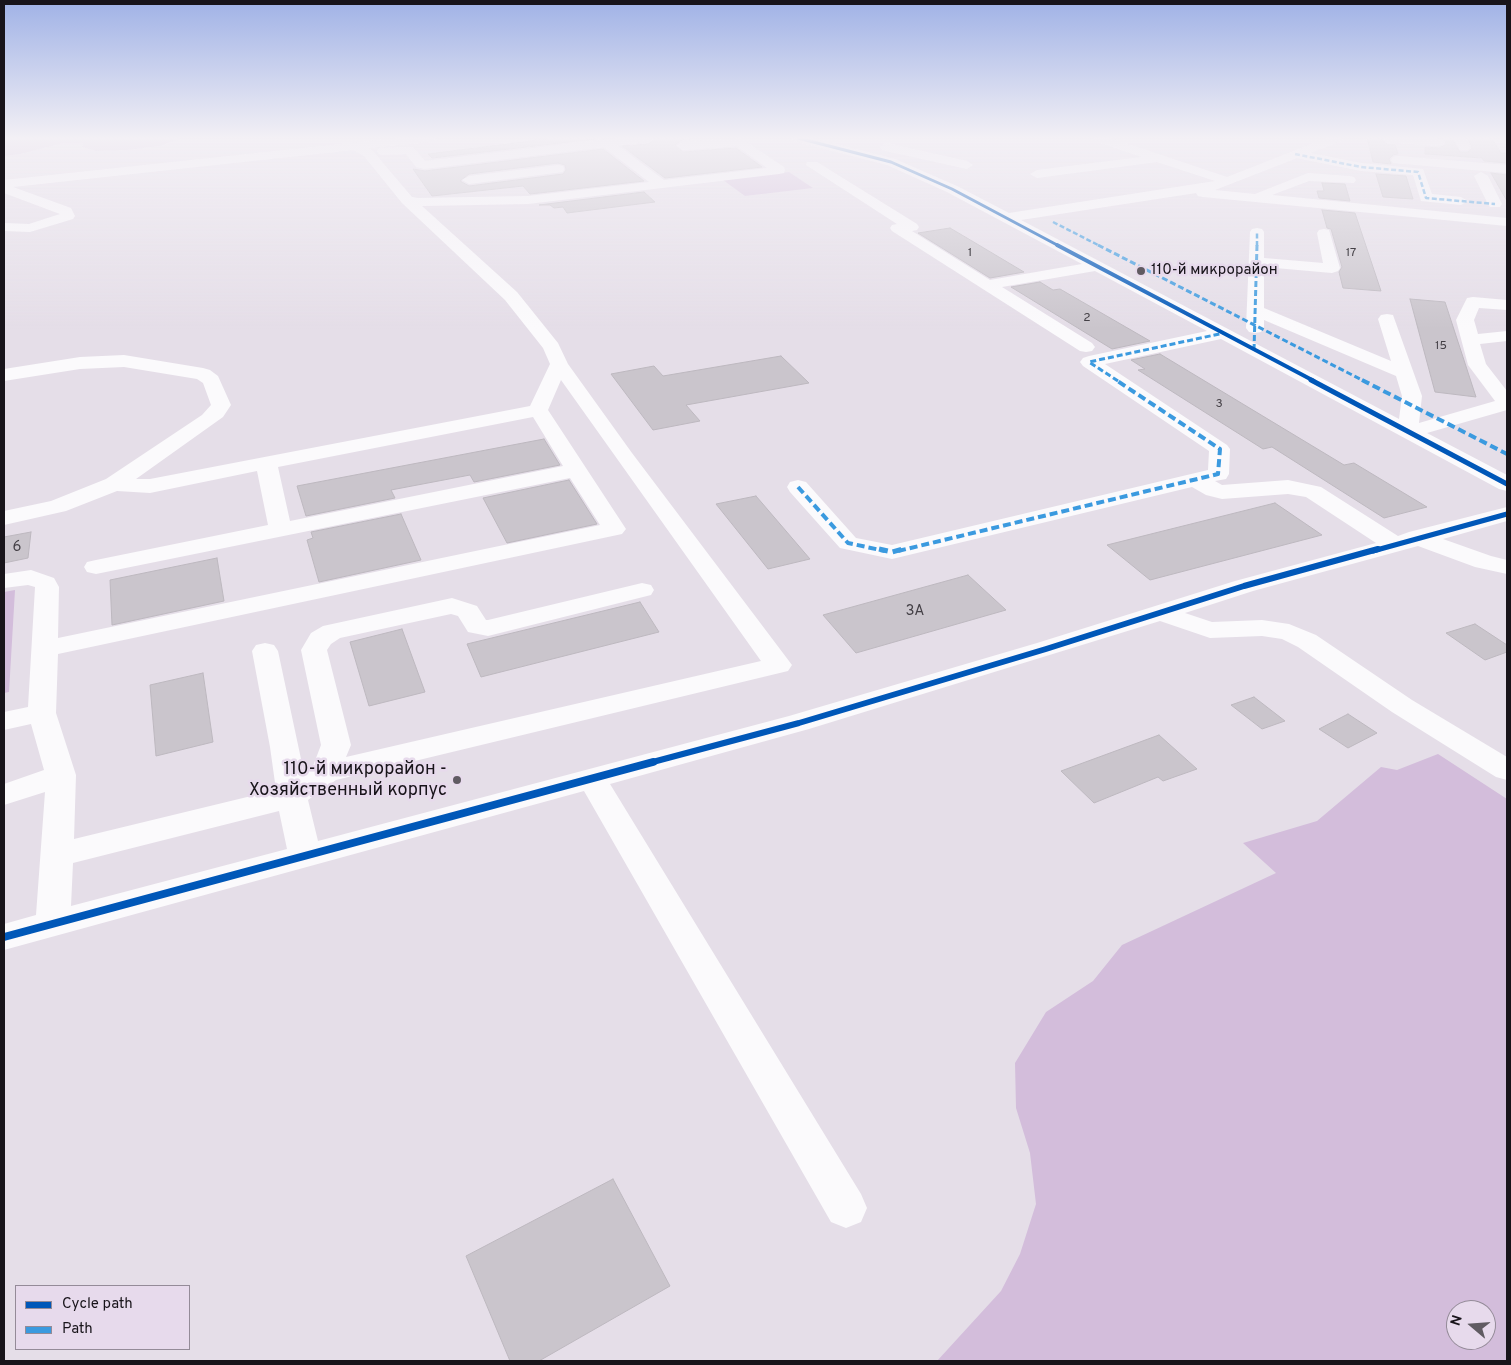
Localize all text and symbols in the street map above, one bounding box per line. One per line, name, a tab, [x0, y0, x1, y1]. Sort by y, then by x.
house number: 1	[968, 247, 972, 261]
house number: 17	[1346, 247, 1356, 261]
place label: 110-й микрорайон	[1151, 262, 1278, 280]
marker: 110-й микрорайон	[1135, 265, 1147, 277]
house number: 2	[1083, 312, 1091, 326]
house number: 15	[1435, 340, 1447, 354]
house number: 3	[1215, 398, 1223, 412]
house number: 6	[13, 539, 21, 557]
house number: 3А	[905, 603, 925, 621]
place label: 110-й микрорайон - Хозяйственный корпус	[249, 759, 447, 802]
marker: 110-й микрорайон - Хозяйственный корпус	[451, 774, 463, 786]
legend	[15, 1285, 190, 1350]
text: Cycle path	[62, 1295, 133, 1314]
north arrow	[1446, 1300, 1496, 1350]
text: N	[1448, 1313, 1467, 1328]
text: Path	[62, 1320, 93, 1339]

